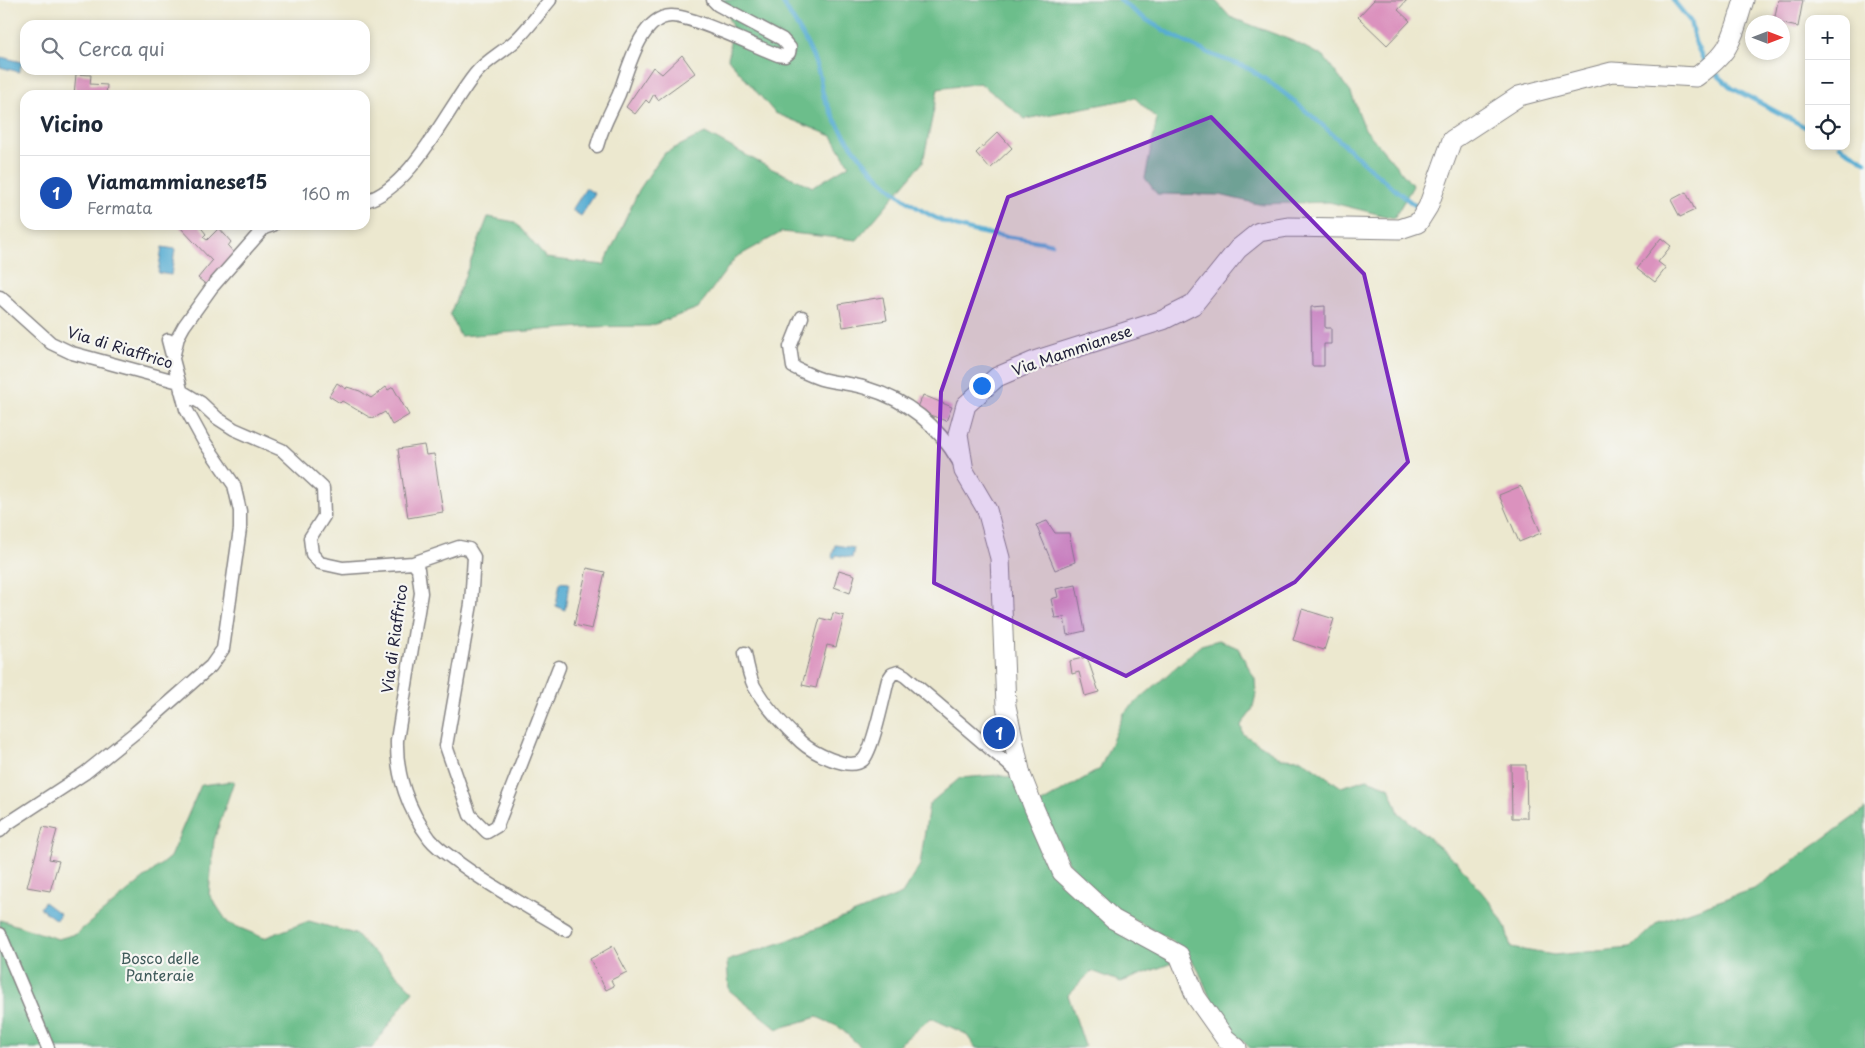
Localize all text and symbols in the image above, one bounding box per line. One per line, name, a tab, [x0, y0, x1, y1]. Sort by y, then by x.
north arrow	[1745, 15, 1790, 60]
map controls	[1805, 15, 1850, 150]
button: +	[1805, 15, 1850, 60]
search box	[20, 20, 370, 75]
icon: search	[38, 34, 66, 62]
text: Cerca qui	[78, 34, 165, 62]
button: −	[1805, 60, 1850, 105]
button: locate	[1805, 105, 1850, 150]
text: Vicino	[40, 107, 103, 139]
text: Viamammianese15	[87, 167, 267, 195]
text: 1	[52, 181, 60, 205]
text: 160 m	[302, 181, 350, 205]
text: Fermata	[87, 195, 152, 219]
street label: Via Mammianese	[1008, 318, 1135, 381]
street label: Via di Riaffrico	[65, 320, 176, 374]
your location	[969, 373, 995, 399]
street label: Via di Riaffrico	[374, 583, 413, 695]
pin: 1	[983, 714, 1015, 752]
park label: Bosco delle Panteraie	[121, 946, 199, 986]

